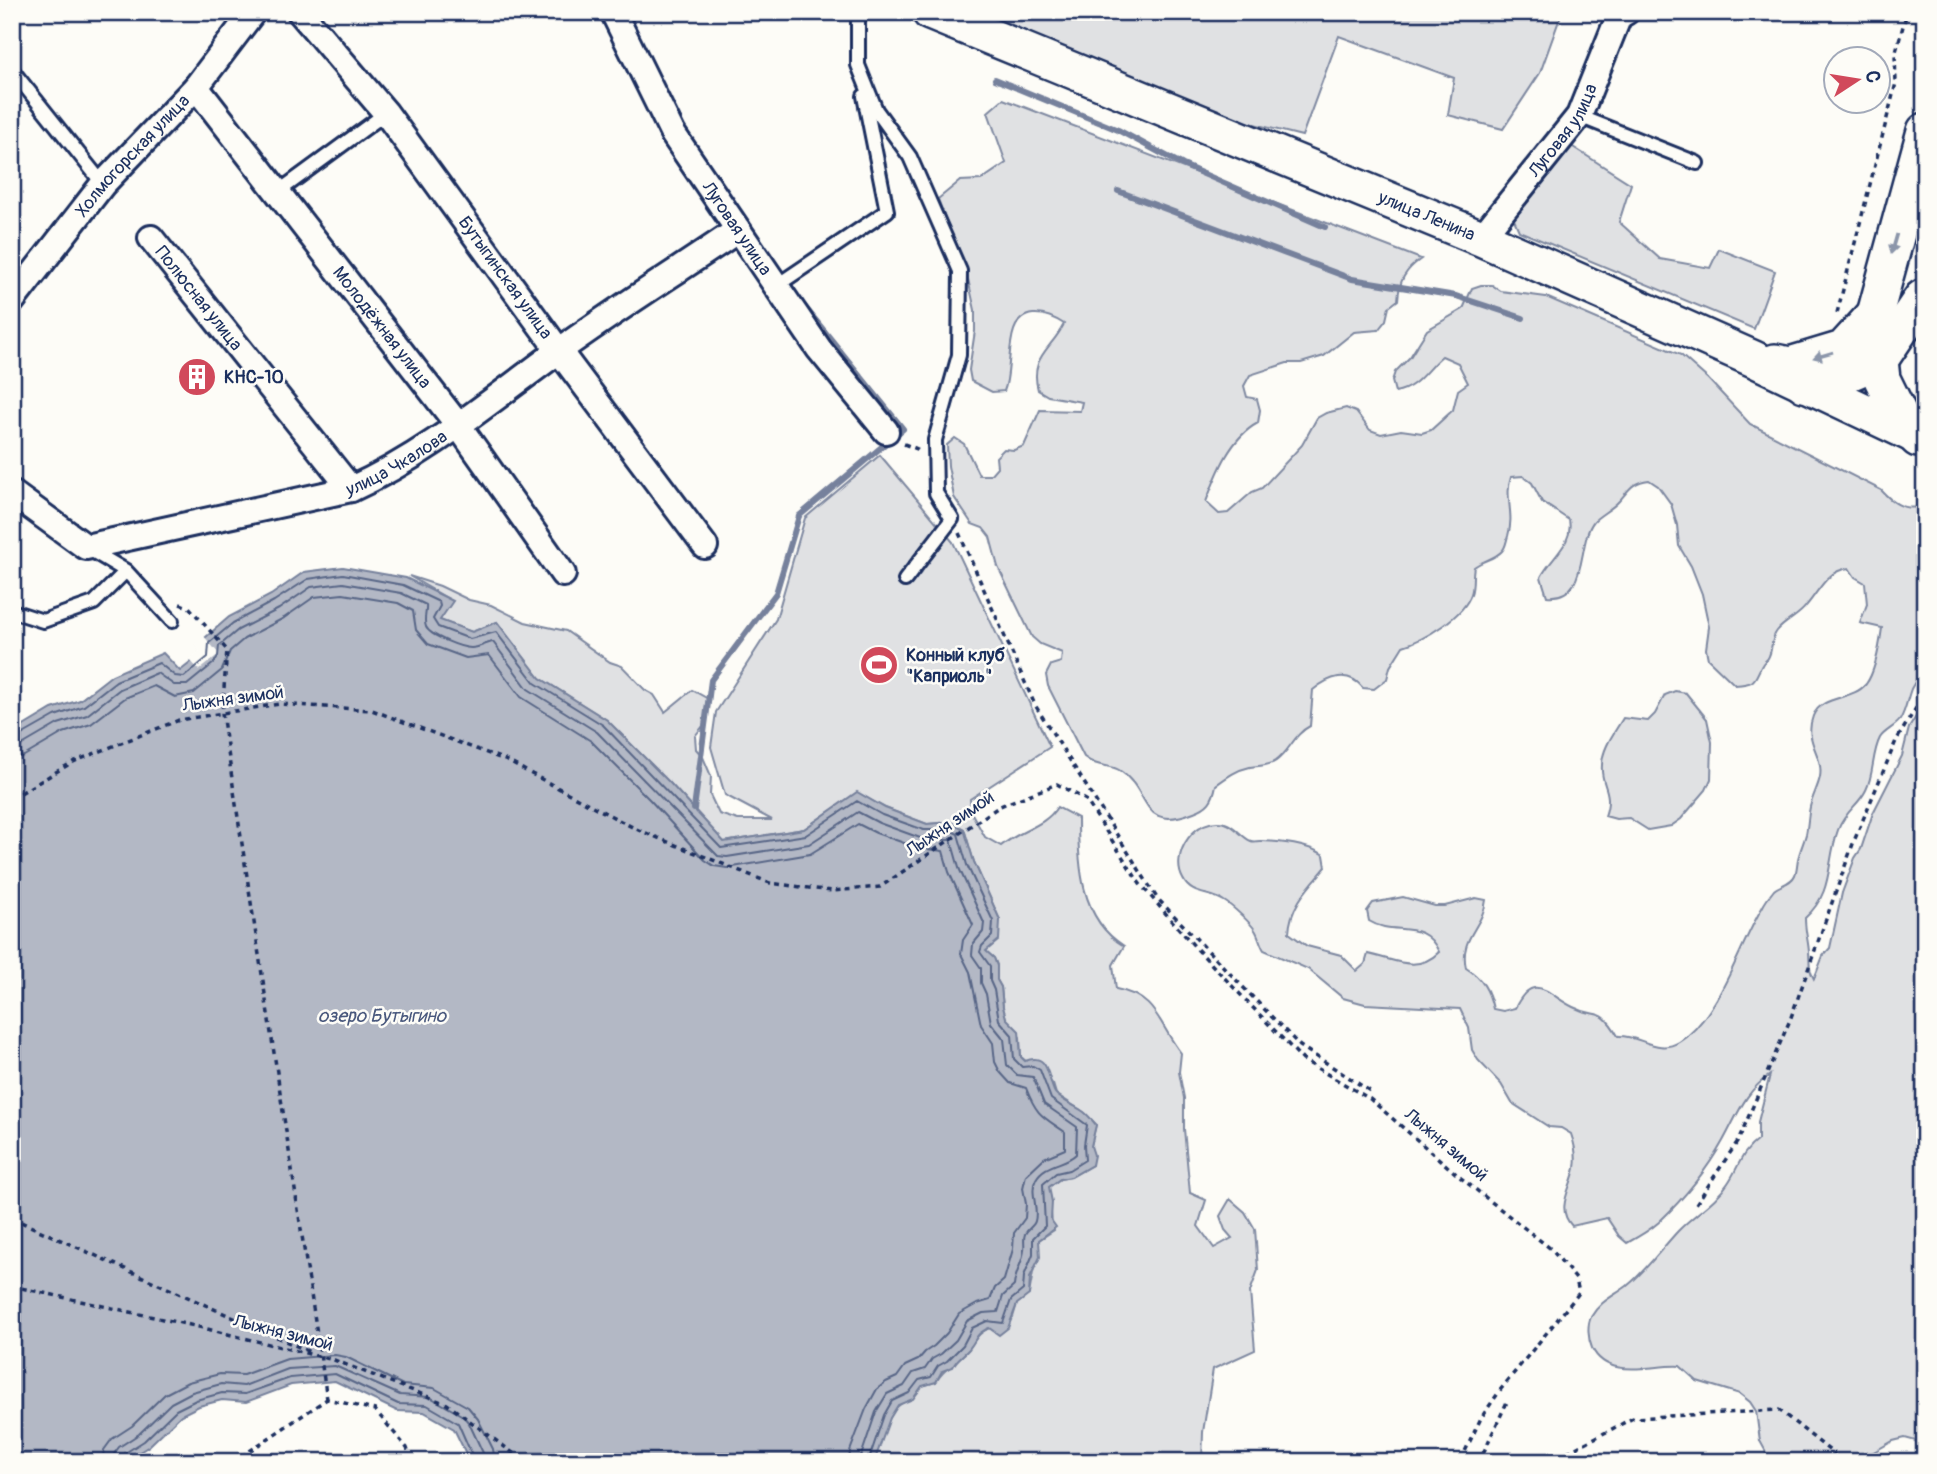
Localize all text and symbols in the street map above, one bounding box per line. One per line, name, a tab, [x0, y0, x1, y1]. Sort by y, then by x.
north arrow	[1822, 46, 1892, 116]
text: С	[1860, 68, 1886, 85]
street label: Луговая улица	[1523, 80, 1602, 182]
street label: Холмогорская улица	[70, 89, 194, 222]
street label: Луговая улица	[696, 176, 777, 280]
street label: улица Ленина	[1374, 185, 1479, 246]
street label: Бутыгинская улица	[453, 212, 558, 343]
one-way arrow	[1889, 234, 1899, 255]
street label: Полюсная улица	[150, 241, 248, 355]
street label: Молодёжная улица	[328, 262, 437, 393]
one-way arrow	[1812, 351, 1833, 361]
building icon: КНС-10	[176, 356, 218, 398]
place label: КНС-10	[224, 366, 284, 389]
street label: улица Чкалова	[343, 425, 452, 501]
sports icon: Конный клуб "Каприоль"	[858, 644, 900, 686]
place label: Конный клуб "Каприоль"	[906, 644, 1006, 688]
street label: Лыжня зимой	[180, 681, 285, 718]
street label: Лыжня зимой	[900, 786, 999, 863]
water label: озеро Бутыгино	[318, 1004, 448, 1028]
street label: Лыжня зимой	[1399, 1103, 1493, 1187]
street label: Лыжня зимой	[230, 1309, 335, 1357]

